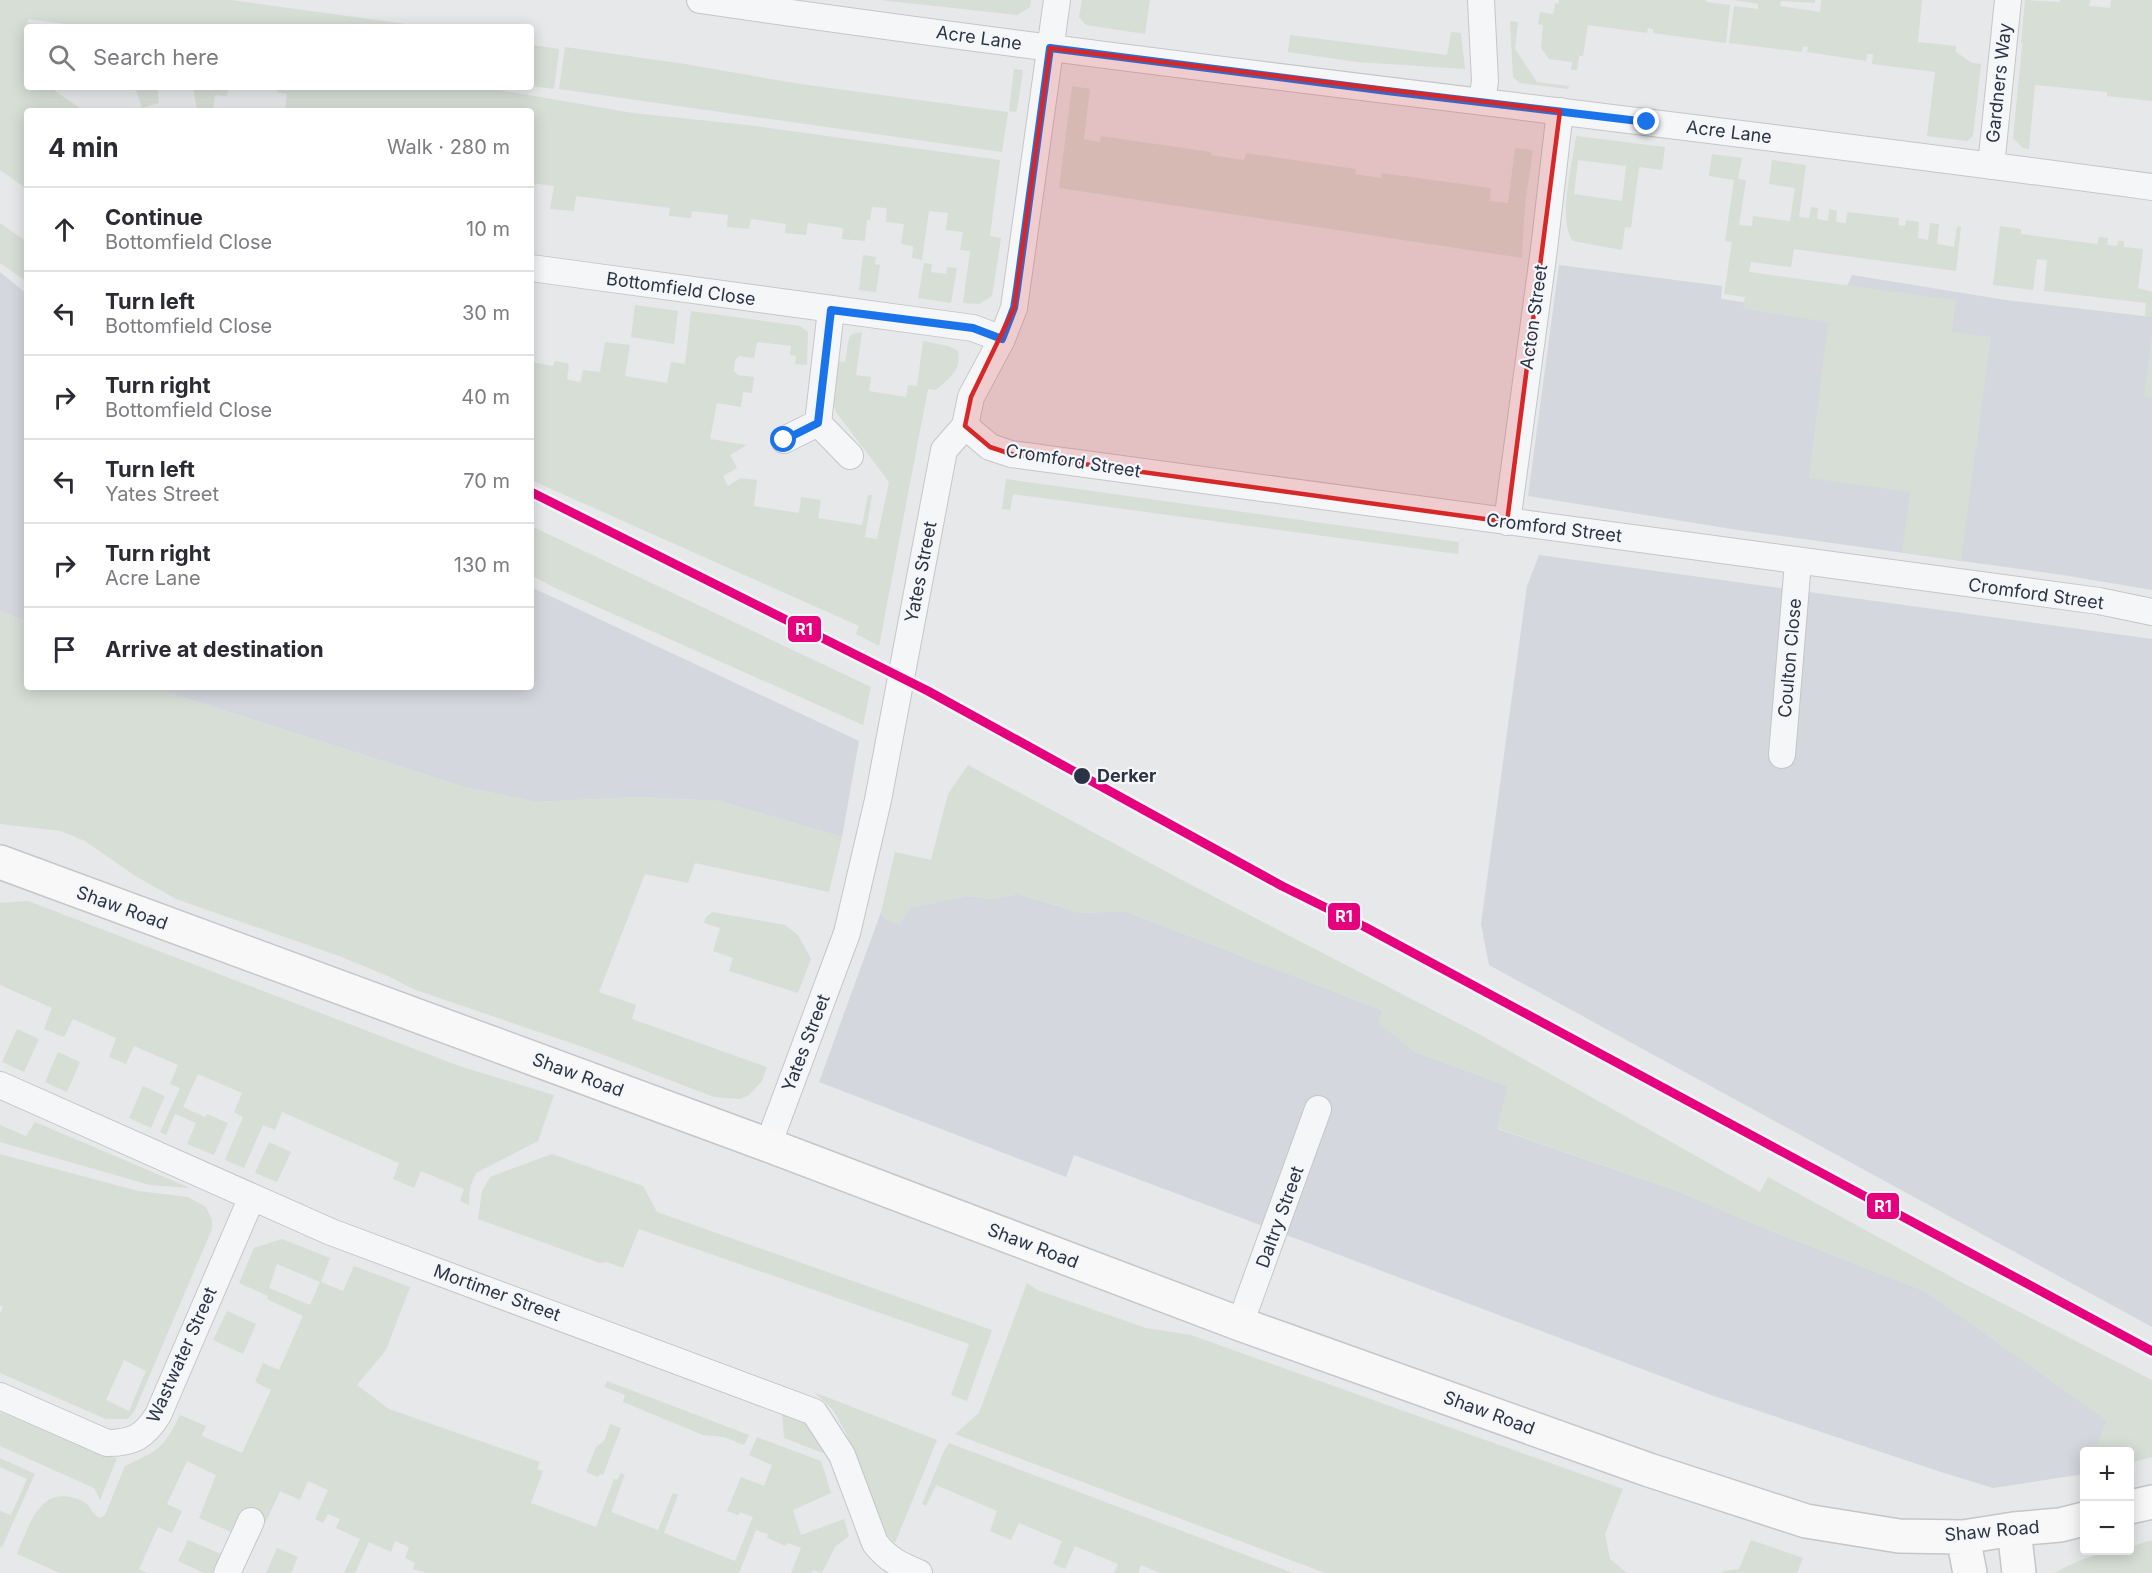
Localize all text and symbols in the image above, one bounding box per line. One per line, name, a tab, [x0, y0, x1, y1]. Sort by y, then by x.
street label: Acre Lane	[935, 21, 1023, 54]
street label: Gardners Way	[1982, 22, 2015, 144]
search box	[24, 24, 534, 90]
icon: search	[45, 41, 78, 74]
text: Search here	[93, 44, 219, 70]
route end	[1633, 108, 1659, 134]
street label: Acre Lane	[1685, 116, 1773, 147]
text: 4 min	[48, 132, 119, 163]
text: Walk · 280 m	[387, 135, 510, 159]
text: Continue	[105, 204, 203, 230]
icon: ahead	[48, 213, 81, 246]
text: 10 m	[466, 217, 510, 241]
text: Bottomfield Close	[105, 230, 272, 254]
street label: Acton Street	[1516, 263, 1551, 371]
street label: Bottomfield Close	[605, 268, 757, 309]
text: Turn left	[105, 288, 195, 314]
icon: left	[48, 297, 81, 330]
text: 30 m	[462, 301, 510, 325]
text: Bottomfield Close	[105, 314, 272, 338]
text: Turn right	[105, 372, 211, 398]
icon: right	[48, 381, 81, 414]
text: 40 m	[461, 385, 510, 409]
text: Bottomfield Close	[105, 398, 272, 422]
route start	[770, 426, 796, 452]
street label: Cromford Street	[1004, 439, 1142, 482]
text: Turn left	[105, 456, 195, 482]
icon: left	[48, 465, 81, 498]
text: 70 m	[463, 469, 510, 493]
text: Yates Street	[105, 482, 219, 506]
street label: Cromford Street	[1485, 509, 1623, 546]
street label: Yates Street	[900, 519, 941, 624]
text: Turn right	[105, 540, 211, 566]
icon: right	[48, 549, 81, 582]
text: 130 m	[454, 553, 510, 577]
text: Acre Lane	[105, 566, 201, 590]
street label: Cromford Street	[1967, 574, 2105, 613]
street label: Coulton Close	[1774, 597, 1805, 719]
line badge: R1	[787, 615, 822, 643]
text: R1	[795, 619, 813, 639]
icon: arrive	[48, 633, 81, 666]
text: Arrive at destination	[105, 636, 324, 662]
place label: Derker	[1097, 765, 1156, 786]
marker: Derker	[1072, 766, 1092, 786]
street label: Shaw Road	[74, 881, 171, 934]
line badge: R1	[1327, 902, 1361, 931]
text: R1	[1335, 906, 1353, 926]
street label: Yates Street	[777, 991, 834, 1094]
street label: Shaw Road	[530, 1048, 627, 1101]
street label: Daltry Street	[1251, 1163, 1308, 1271]
line badge: R1	[1866, 1192, 1900, 1220]
text: R1	[1874, 1196, 1892, 1216]
street label: Shaw Road	[985, 1219, 1082, 1272]
street label: Mortimer Street	[431, 1260, 563, 1325]
street label: Wastwater Street	[142, 1284, 221, 1426]
street label: Shaw Road	[1441, 1386, 1538, 1439]
map controls	[2080, 1447, 2134, 1555]
button: +	[2080, 1447, 2134, 1501]
button: −	[2080, 1501, 2134, 1555]
street label: Shaw Road	[1943, 1516, 2040, 1545]

